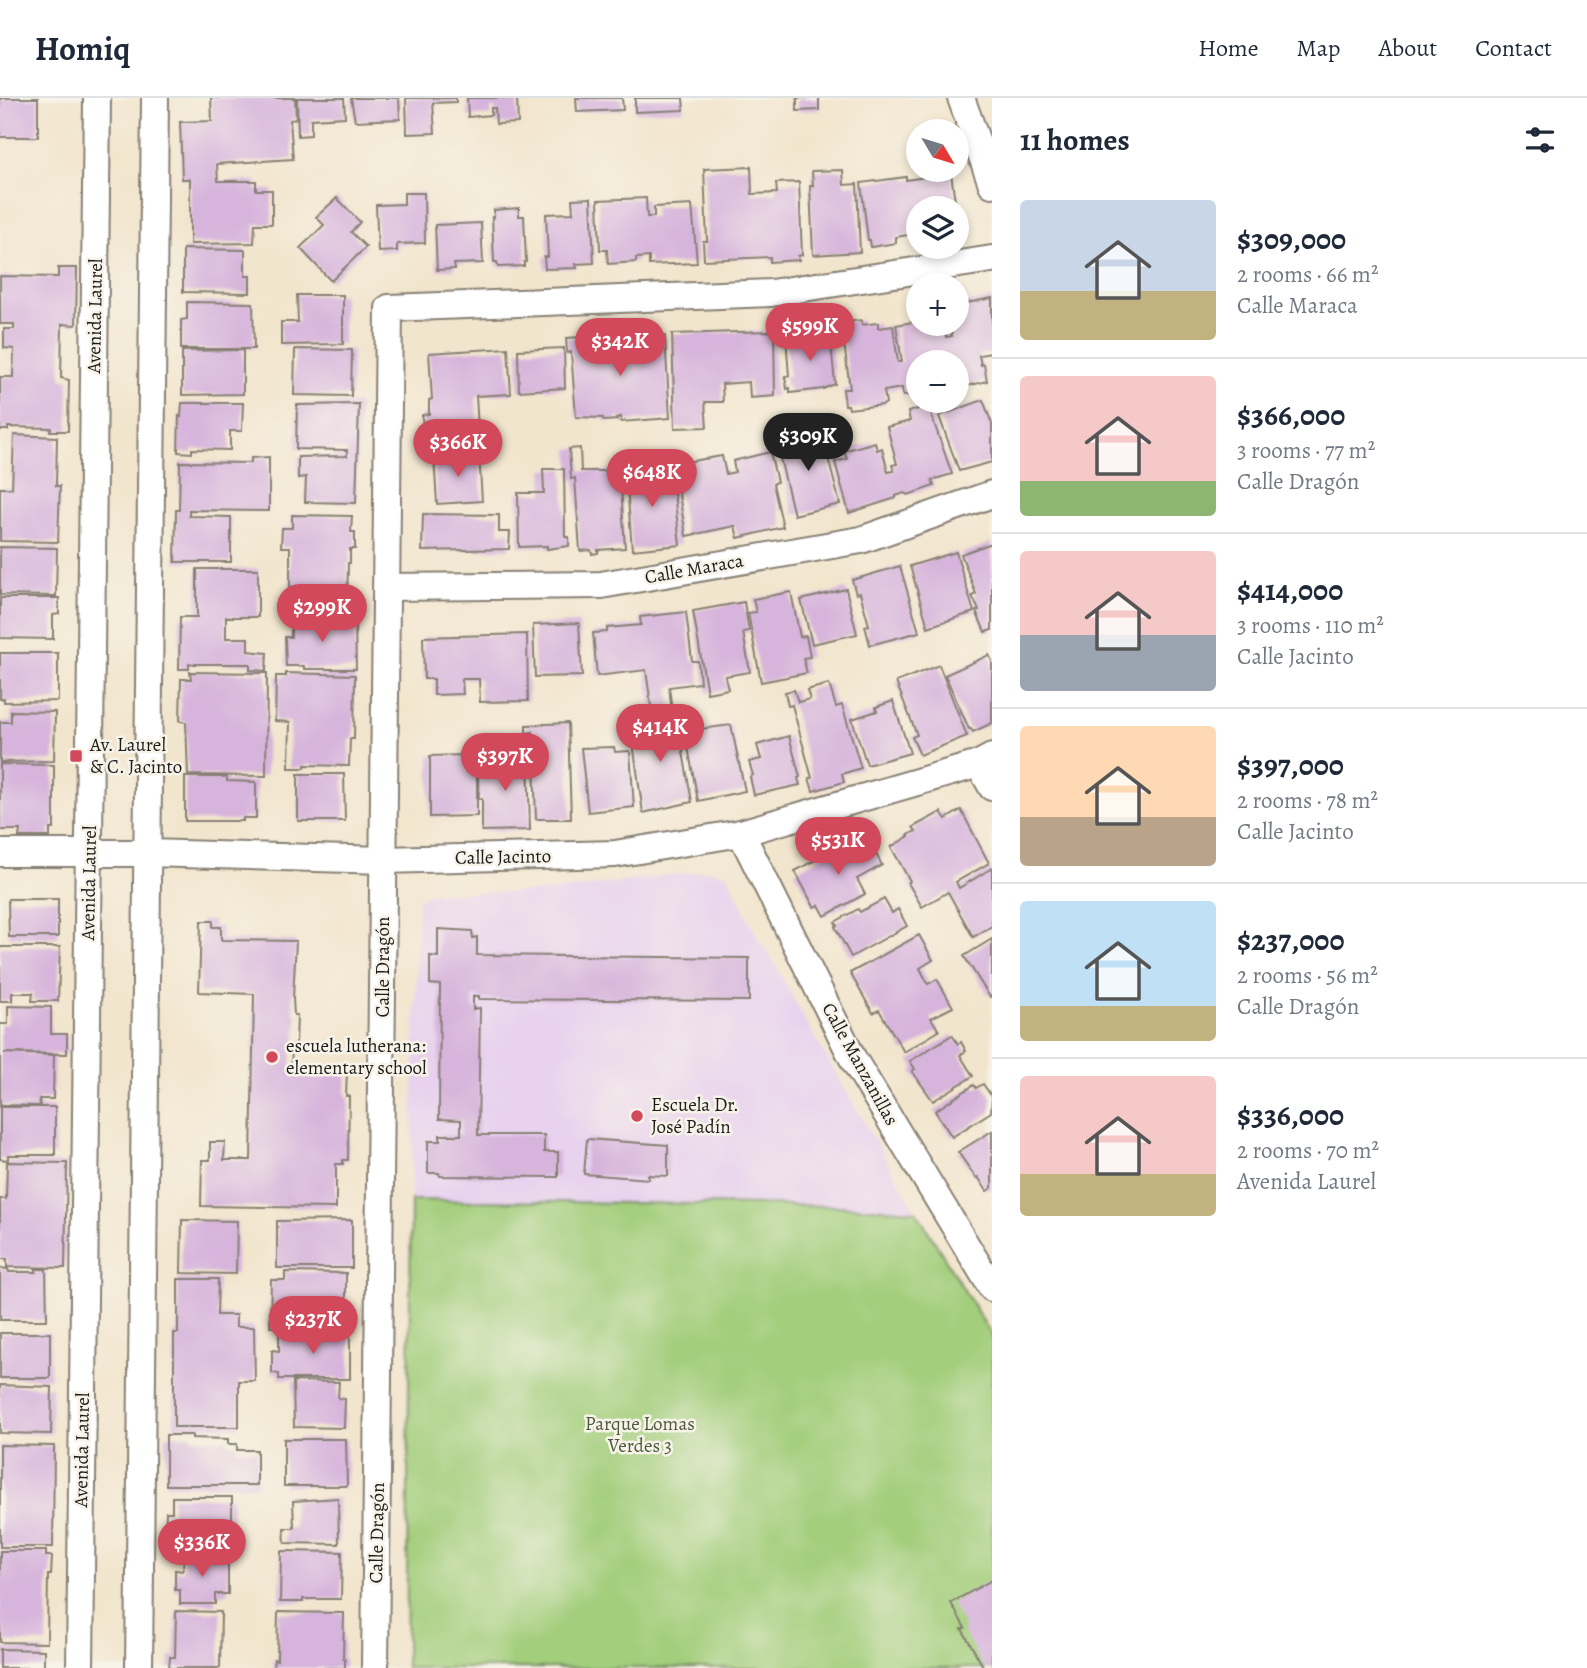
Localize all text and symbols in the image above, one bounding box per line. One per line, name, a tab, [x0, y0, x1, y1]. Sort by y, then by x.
text: Homiq	[35, 26, 130, 71]
text: Home	[1198, 32, 1259, 64]
text: Map	[1297, 32, 1341, 64]
text: About	[1379, 32, 1437, 64]
text: Contact	[1475, 32, 1552, 64]
north arrow	[906, 119, 970, 182]
map controls	[906, 119, 969, 413]
text: 11 homes	[1020, 120, 1130, 160]
icon: filters	[1521, 121, 1559, 159]
button: layers	[906, 196, 969, 259]
text: $309,000	[1237, 219, 1346, 259]
icon: home	[1076, 228, 1160, 312]
street label: Avenida Laurel	[81, 258, 109, 375]
text: 2 rooms · 66 m²	[1237, 259, 1379, 290]
button: +	[906, 273, 969, 336]
text: Calle Maraca	[1237, 290, 1358, 321]
pin: $599K	[761, 303, 859, 363]
text: $599K	[782, 310, 838, 341]
pin: $342K	[571, 318, 669, 378]
text: $342K	[591, 325, 649, 356]
button: −	[906, 350, 969, 413]
text: $366,000	[1237, 395, 1345, 435]
icon: home	[1076, 404, 1160, 488]
pin: $309K	[759, 414, 857, 473]
pin: $366K	[409, 420, 507, 479]
text: $309K	[779, 420, 837, 451]
text: $366K	[429, 426, 487, 457]
text: 3 rooms · 77 m²	[1237, 435, 1375, 466]
pin: $648K	[603, 450, 701, 509]
text: $648K	[623, 456, 681, 487]
text: Calle Dragón	[1237, 466, 1359, 497]
street label: Calle Maraca	[643, 548, 745, 590]
text: $414,000	[1237, 570, 1343, 610]
icon: home	[1076, 579, 1160, 663]
pin: $299K	[273, 584, 371, 644]
text: $299K	[293, 591, 351, 622]
text: 3 rooms · 110 m²	[1237, 610, 1384, 641]
text: Calle Jacinto	[1237, 641, 1354, 672]
pin: $414K	[611, 704, 709, 764]
text: $414K	[632, 711, 688, 742]
place label: Av. Laurel & C. Jacinto	[89, 732, 182, 780]
pin: $397K	[456, 734, 554, 793]
text: $397K	[477, 740, 533, 771]
text: $397,000	[1237, 745, 1344, 785]
marker: Av. Laurel & C. Jacinto	[68, 748, 84, 764]
icon: home	[1076, 754, 1160, 838]
text: 2 rooms · 78 m²	[1237, 785, 1378, 816]
text: Calle Jacinto	[1237, 816, 1354, 847]
pin: $531K	[789, 818, 887, 877]
text: $531K	[811, 824, 865, 855]
street label: Avenida Laurel	[75, 825, 103, 942]
street label: Calle Jacinto	[455, 843, 551, 871]
street label: Calle Dragón	[370, 917, 396, 1018]
text: $237,000	[1237, 920, 1345, 960]
icon: home	[1076, 929, 1160, 1013]
text: 2 rooms · 56 m²	[1237, 960, 1378, 991]
text: Calle Dragón	[1237, 991, 1359, 1022]
street label: Calle Manzanillas	[816, 998, 904, 1130]
place label: escuela lutherana: elementary school	[286, 1033, 427, 1081]
marker: escuela lutherana: elementary school	[264, 1049, 280, 1065]
place label: Escuela Dr. José Padín	[651, 1092, 739, 1140]
text: $336,000	[1237, 1095, 1344, 1135]
icon: home	[1076, 1104, 1160, 1188]
marker: Escuela Dr. José Padín	[629, 1108, 645, 1124]
text: 2 rooms · 70 m²	[1237, 1135, 1379, 1166]
text: Avenida Laurel	[1237, 1166, 1376, 1197]
pin: $237K	[264, 1296, 362, 1356]
text: $237K	[285, 1303, 341, 1334]
street label: Avenida Laurel	[68, 1392, 96, 1509]
park label: Parque Lomas Verdes 3	[585, 1411, 695, 1459]
street label: Calle Dragón	[363, 1482, 391, 1584]
pin: $336K	[153, 1520, 251, 1579]
text: $336K	[174, 1526, 230, 1557]

